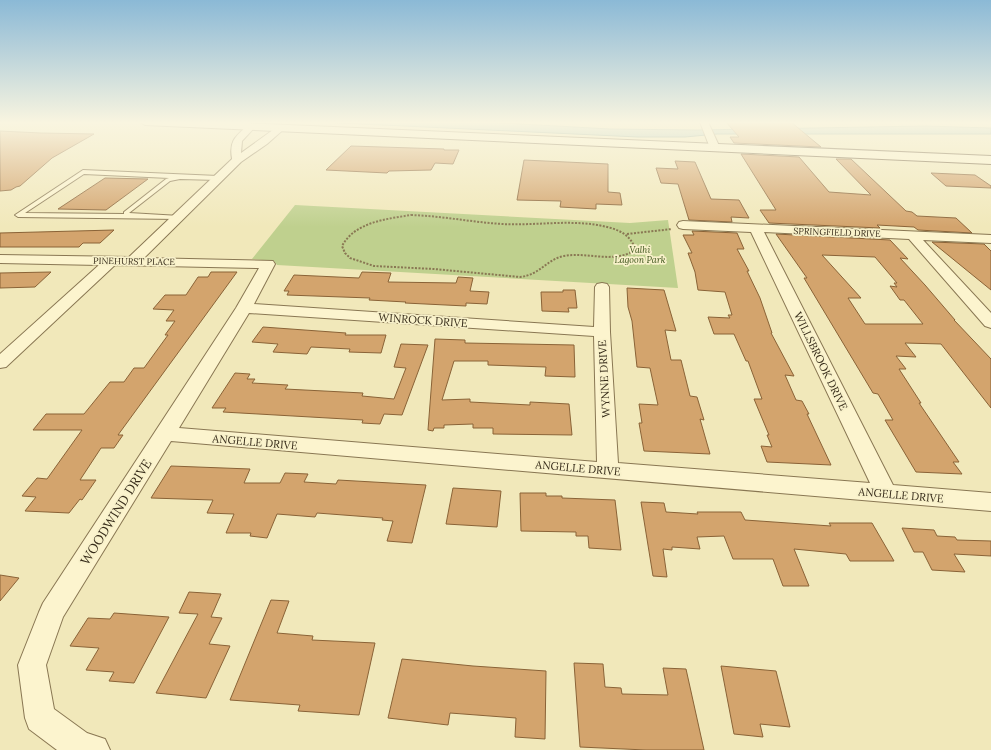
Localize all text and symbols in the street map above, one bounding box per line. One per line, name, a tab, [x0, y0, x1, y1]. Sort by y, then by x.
street label: SPRINGFIELD DRIVE	[793, 225, 881, 239]
park label: Valhi Lagoon Park	[615, 244, 666, 265]
street label: PINEHURST PLACE	[93, 255, 175, 267]
street label: WINROCK DRIVE	[378, 310, 468, 330]
street label: WILLSBROOK DRIVE	[791, 310, 851, 413]
street label: WYNNE DRIVE	[595, 340, 613, 418]
street label: ANGELLE DRIVE	[211, 431, 298, 453]
street label: WOODWIND DRIVE	[77, 456, 155, 568]
street label: ANGELLE DRIVE	[534, 457, 621, 479]
street label: ANGELLE DRIVE	[857, 484, 944, 506]

